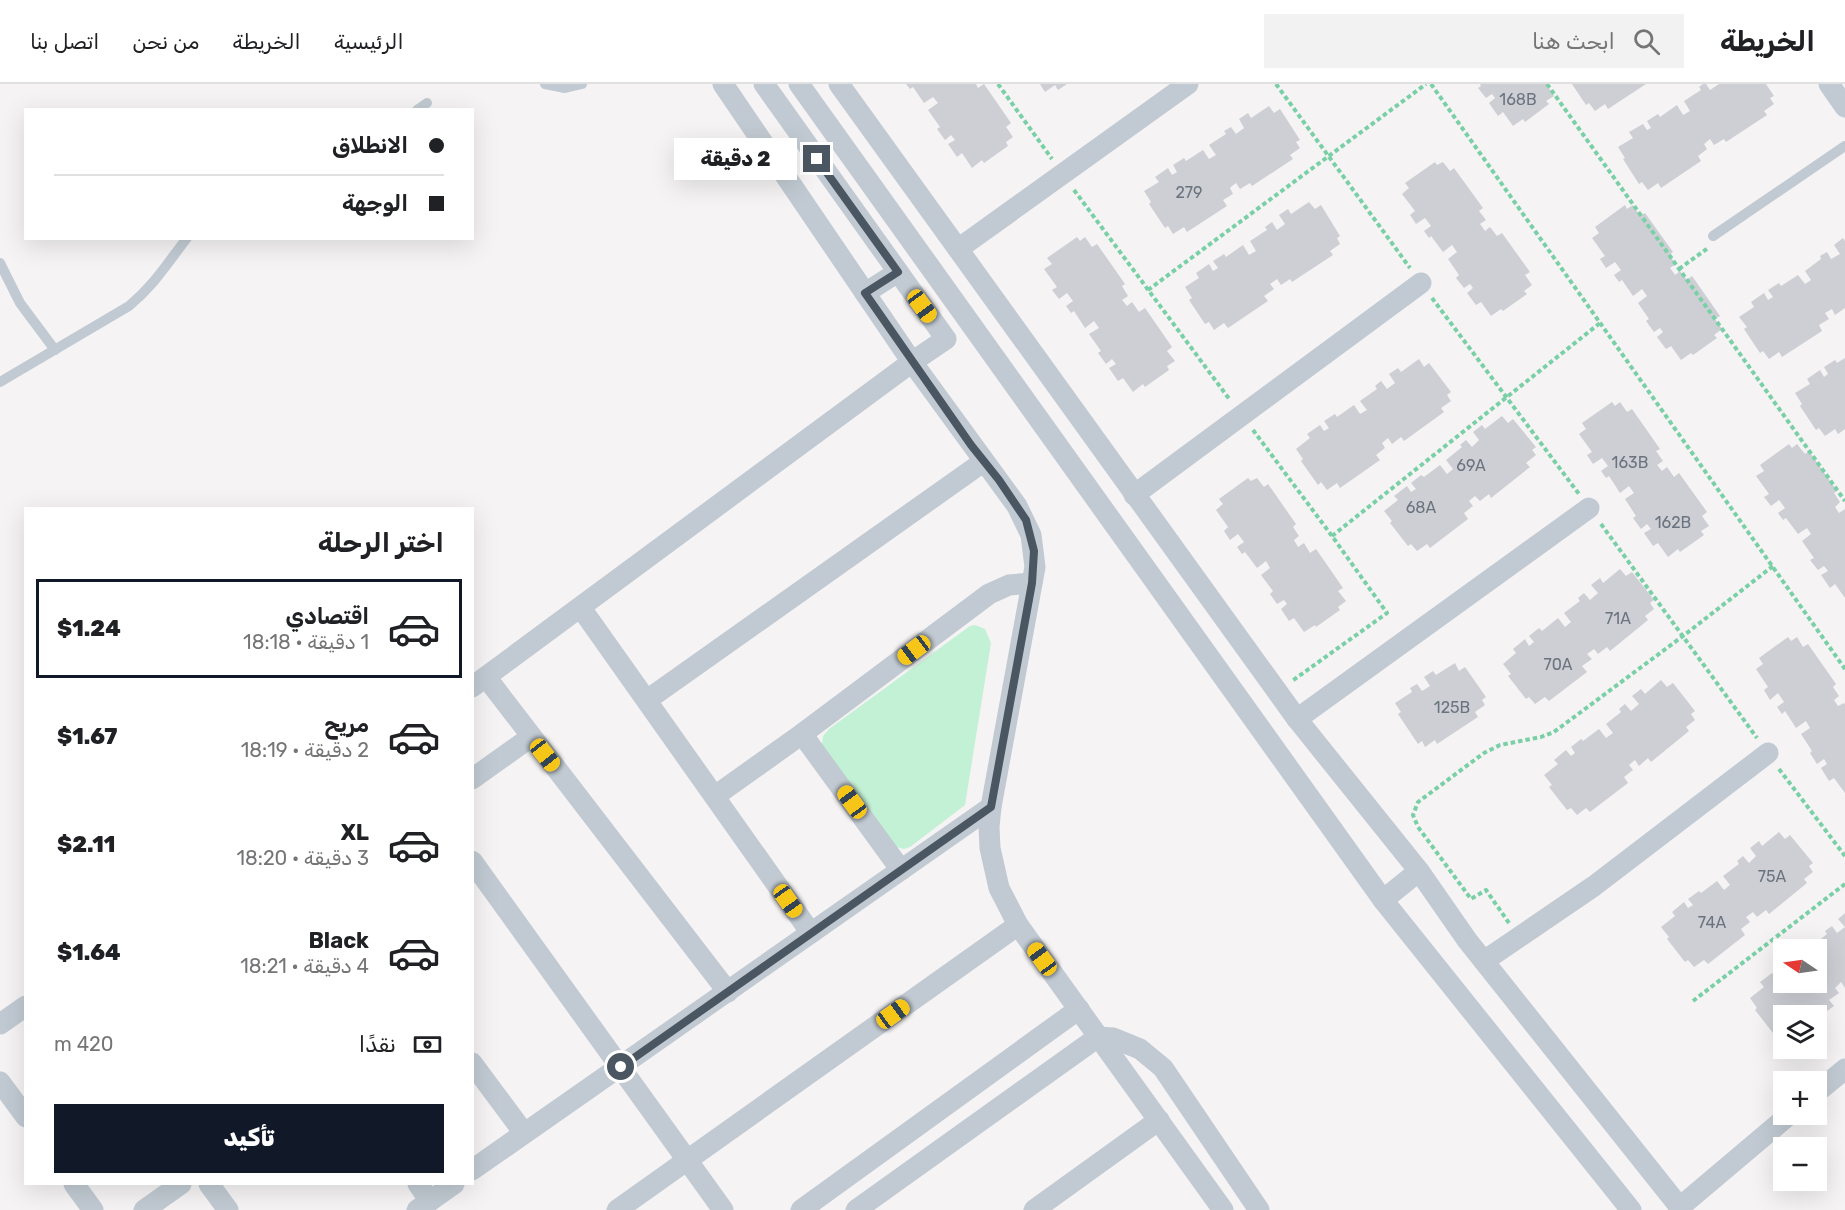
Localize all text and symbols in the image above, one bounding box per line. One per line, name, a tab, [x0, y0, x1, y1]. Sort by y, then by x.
search box	[1264, 14, 1684, 68]
icon: search	[1630, 25, 1663, 58]
text: الخريطة	[1720, 25, 1815, 58]
text: ابحث هنا	[1532, 28, 1615, 55]
text: اتصل بنا	[30, 29, 99, 54]
text: من نحن	[132, 29, 199, 54]
text: الخريطة	[232, 29, 301, 54]
text: الرئيسية	[334, 29, 404, 54]
house number: 168B	[1499, 90, 1537, 109]
text: الانطلاق	[332, 132, 408, 159]
callout: 2 دقيقة	[673, 138, 796, 180]
route end	[803, 145, 830, 172]
text: 2 دقيقة	[700, 147, 771, 171]
house number: 279	[1175, 183, 1203, 202]
text: الوجهة	[342, 190, 408, 217]
car	[904, 286, 940, 326]
house number: 163B	[1612, 453, 1648, 472]
house number: 69A	[1456, 456, 1486, 475]
house number: 68A	[1406, 498, 1437, 517]
house number: 162B	[1655, 513, 1691, 532]
text: اختر الرحلة	[318, 527, 444, 559]
icon: car	[387, 602, 441, 656]
text: اقتصادي	[286, 603, 369, 630]
house number: 71A	[1605, 609, 1631, 628]
text: $1.24	[57, 615, 121, 642]
text: 1 دقيقة · 18:18	[243, 630, 369, 654]
car	[894, 632, 934, 668]
house number: 70A	[1543, 655, 1573, 674]
house number: 125B	[1434, 698, 1470, 717]
icon: car	[387, 710, 441, 764]
text: مريح	[324, 711, 369, 738]
text: $1.67	[57, 723, 117, 750]
car	[527, 735, 563, 775]
text: 2 دقيقة · 18:19	[241, 738, 369, 762]
car	[834, 782, 870, 822]
icon: car	[387, 818, 441, 872]
text: XL	[341, 819, 369, 846]
text: $2.11	[57, 831, 115, 858]
text: 3 دقيقة · 18:20	[236, 846, 369, 870]
house number: 75A	[1758, 867, 1786, 886]
car	[770, 881, 806, 921]
house number: 74A	[1698, 913, 1726, 932]
icon: car	[387, 926, 441, 980]
text: Black	[308, 927, 369, 954]
text: $1.64	[57, 939, 121, 966]
car	[1024, 939, 1060, 979]
north arrow	[1773, 939, 1827, 993]
map controls	[1773, 939, 1827, 1191]
text: 4 دقيقة · 18:21	[240, 954, 369, 978]
car	[873, 996, 913, 1032]
button: layers	[1773, 1005, 1827, 1059]
icon: cash	[411, 1028, 444, 1061]
text: نقدًا	[359, 1031, 396, 1058]
text: 420 m	[54, 1032, 114, 1056]
route start	[607, 1053, 634, 1080]
button: +	[1773, 1071, 1827, 1125]
button: تأكيد	[54, 1104, 444, 1173]
button: −	[1773, 1137, 1827, 1191]

